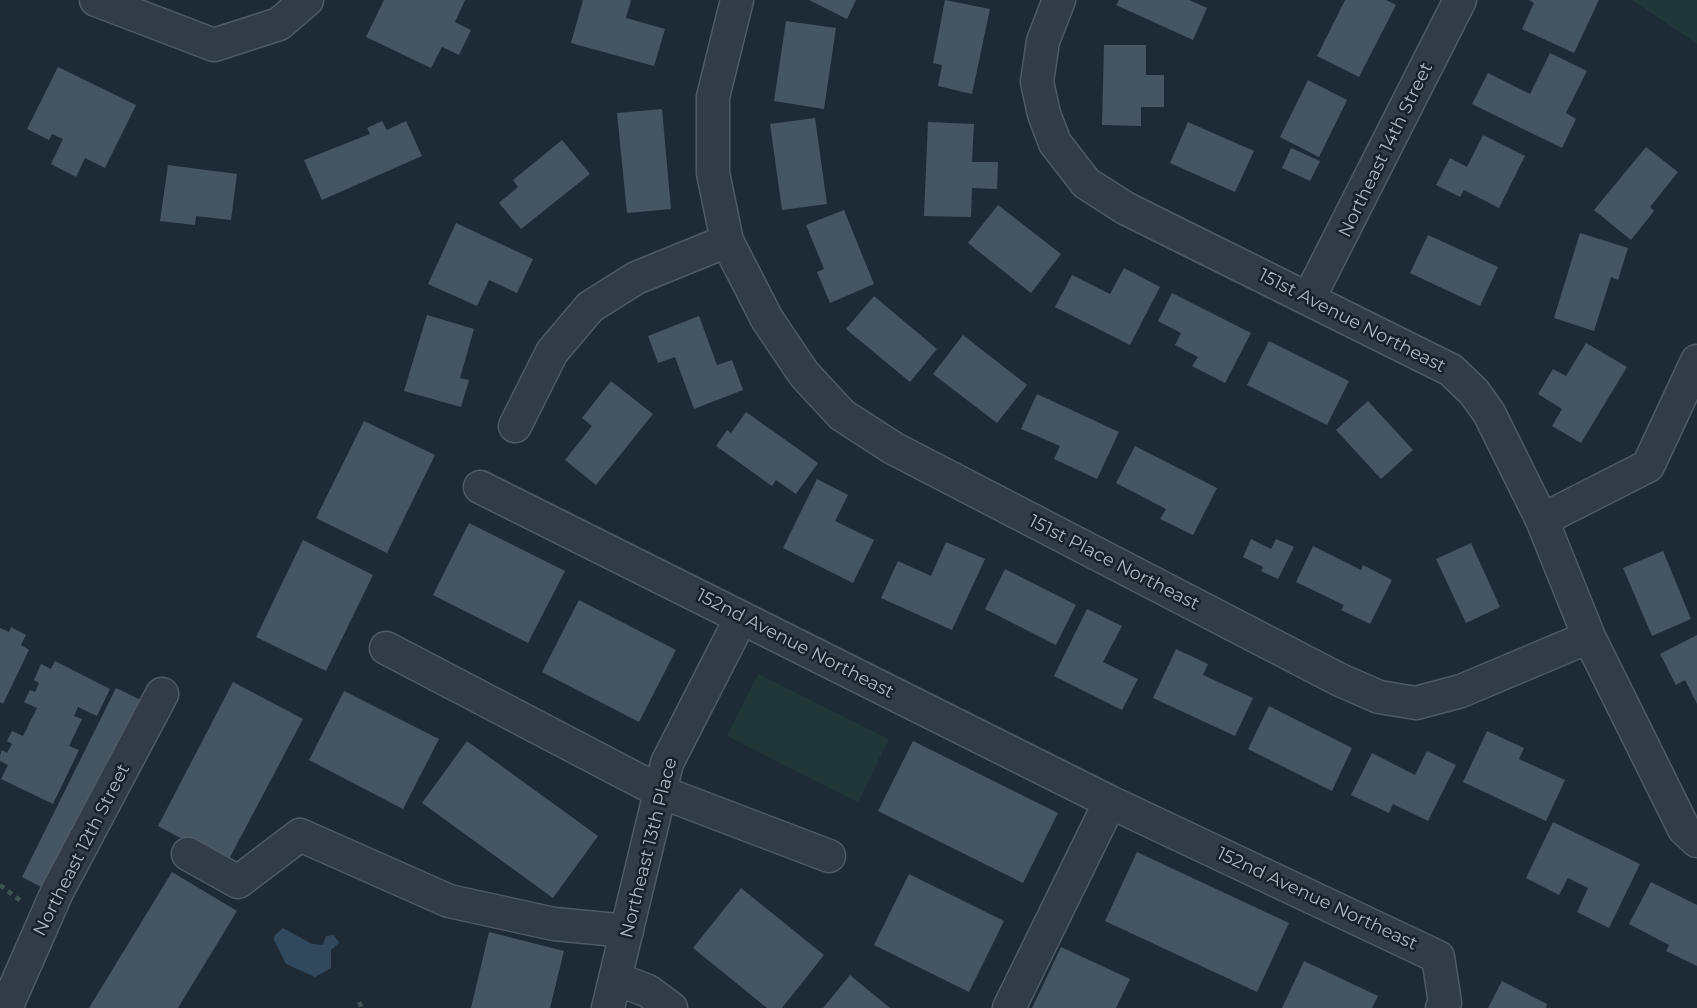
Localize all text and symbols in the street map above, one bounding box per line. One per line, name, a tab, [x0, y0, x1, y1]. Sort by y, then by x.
street label: Northeast 14th Street	[1334, 59, 1438, 241]
street label: 151st Avenue Northeast	[1255, 264, 1449, 378]
street label: 151st Place Northeast	[1025, 511, 1203, 615]
street label: 152nd Avenue Northeast	[693, 585, 897, 703]
street label: Northeast 13th Place	[616, 756, 682, 940]
street label: Northeast 12th Street	[29, 760, 135, 940]
street label: 152nd Avenue Northeast	[1213, 843, 1421, 955]

